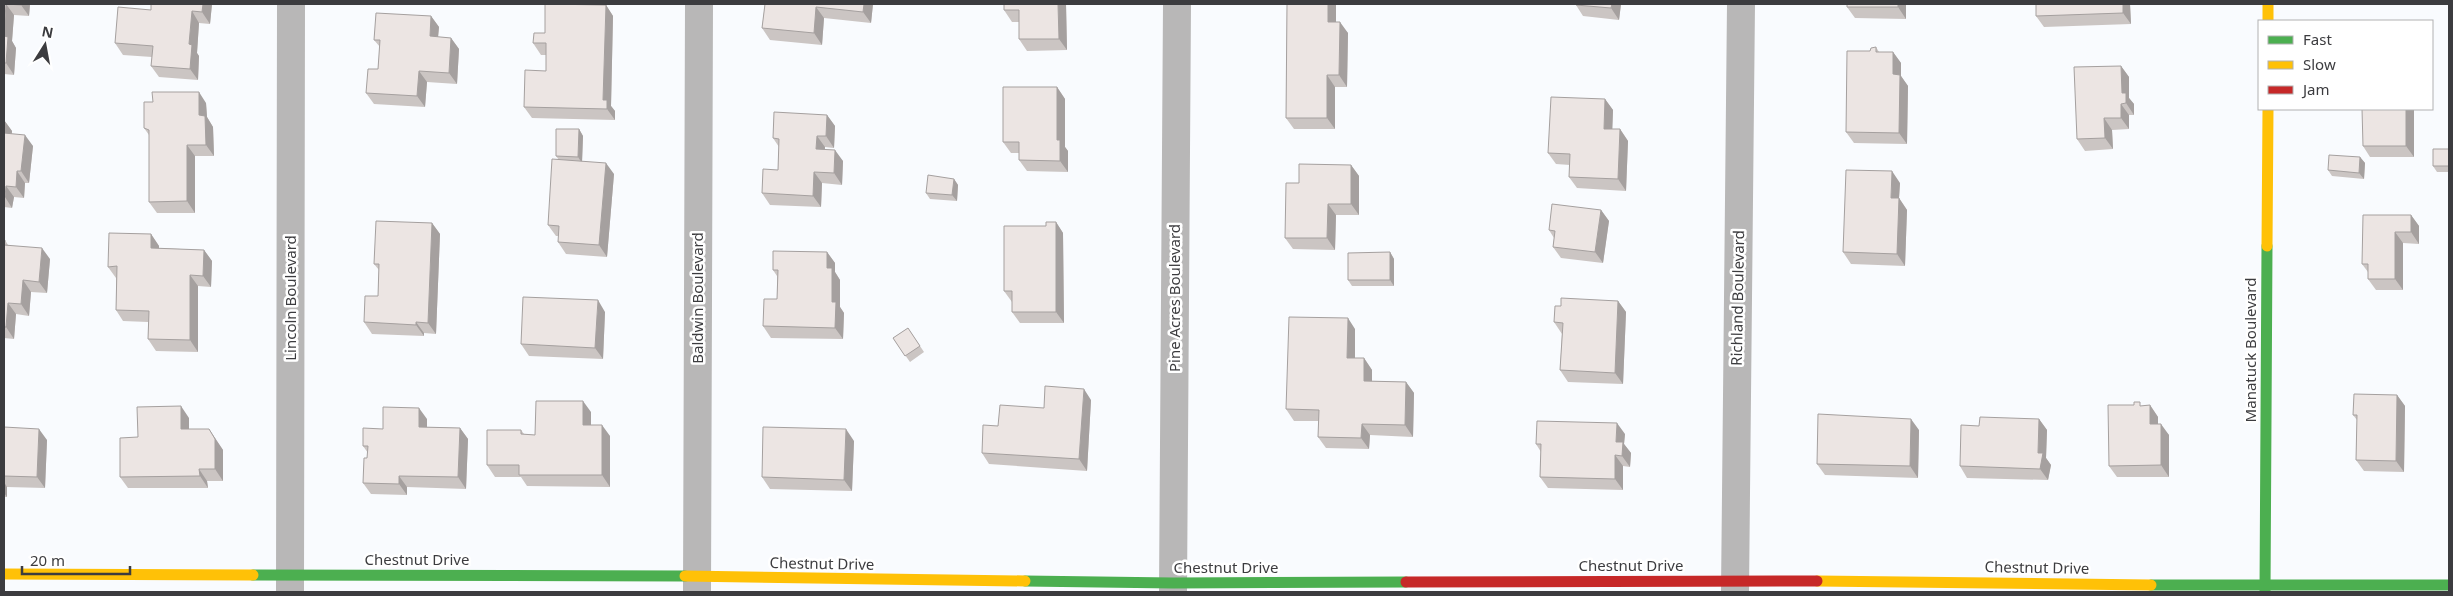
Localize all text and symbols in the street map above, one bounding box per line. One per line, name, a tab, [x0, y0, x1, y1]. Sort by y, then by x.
north arrow	[20, 20, 70, 70]
legend	[2258, 20, 2433, 110]
text: N	[40, 21, 55, 42]
text: Fast	[2303, 29, 2332, 49]
text: Slow	[2303, 54, 2336, 74]
text: Jam	[2301, 79, 2330, 99]
street label: Pine Acres Boulevard	[1164, 224, 1184, 372]
street label: Richland Boulevard	[1726, 230, 1748, 366]
street label: Baldwin Boulevard	[687, 232, 707, 364]
street label: Lincoln Boulevard	[280, 235, 300, 361]
street label: Manatuck Boulevard	[2240, 278, 2260, 422]
scale bar	[22, 544, 130, 576]
street label: Chestnut Drive	[365, 549, 469, 569]
text: 20 m	[30, 550, 65, 570]
street label: Chestnut Drive	[769, 552, 875, 574]
street label: Chestnut Drive	[1579, 555, 1683, 575]
street label: Chestnut Drive	[1984, 556, 2090, 578]
street label: Chestnut Drive	[1174, 557, 1278, 577]

